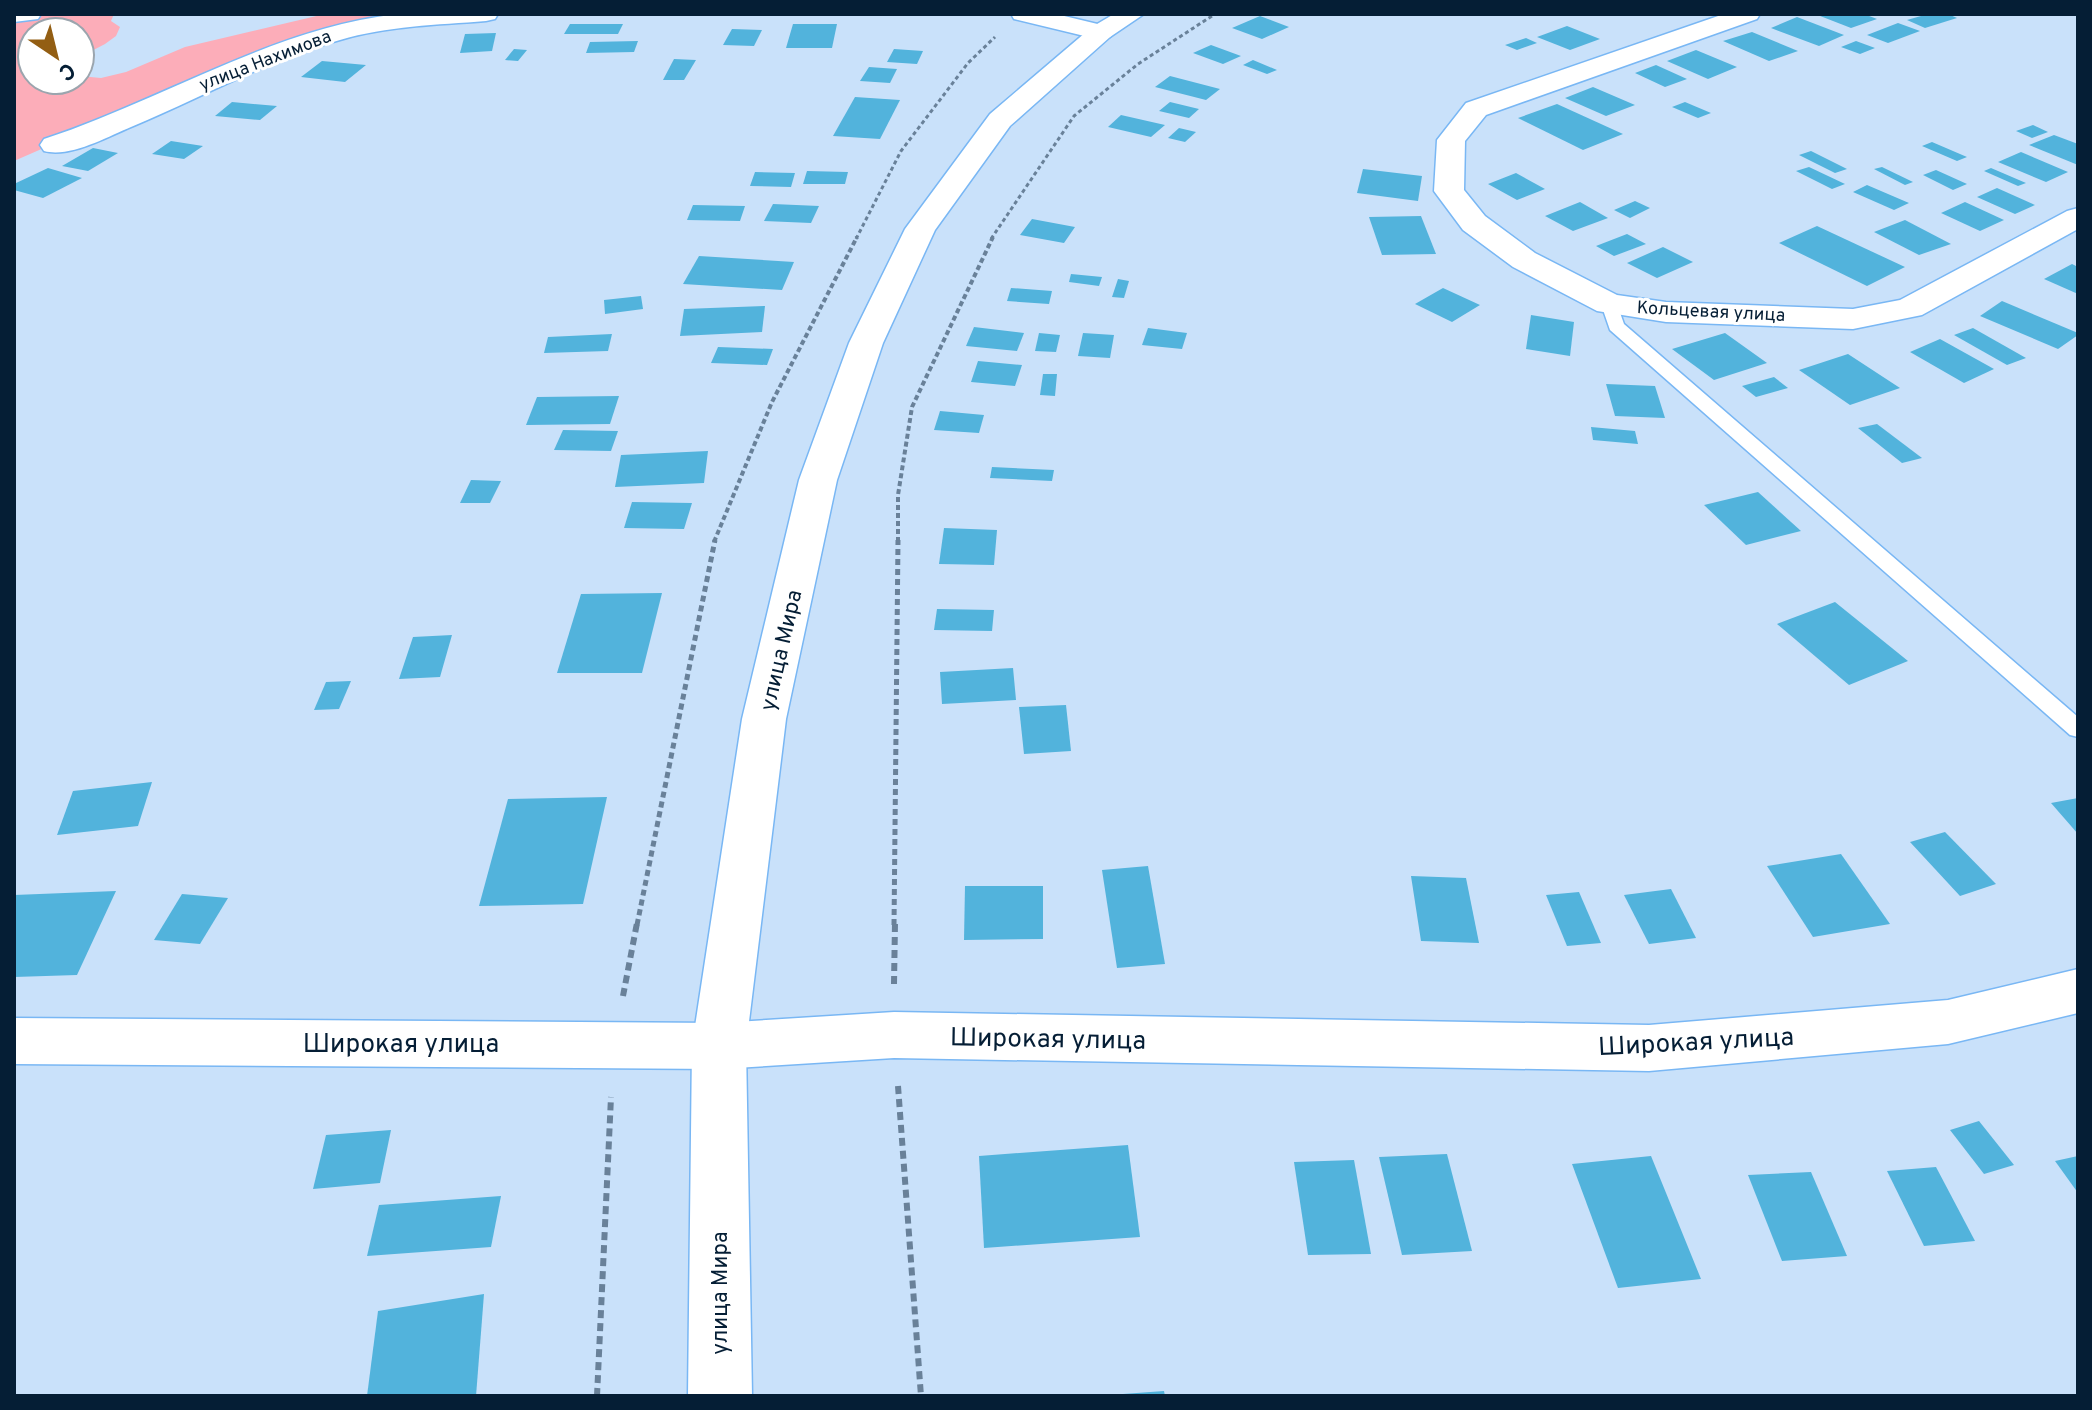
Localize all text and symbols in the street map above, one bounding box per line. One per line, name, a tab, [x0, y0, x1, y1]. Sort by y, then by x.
north arrow	[16, 16, 96, 96]
street label: улица Нахимова	[196, 26, 335, 97]
text: С	[53, 55, 80, 85]
street label: Кольцевая улица	[1636, 297, 1786, 328]
street label: улица Мира	[755, 587, 809, 714]
street label: Широкая улица	[950, 1022, 1146, 1059]
street label: Широкая улица	[1597, 1022, 1795, 1065]
street label: Широкая улица	[303, 1029, 499, 1062]
street label: улица Мира	[708, 1231, 735, 1355]

